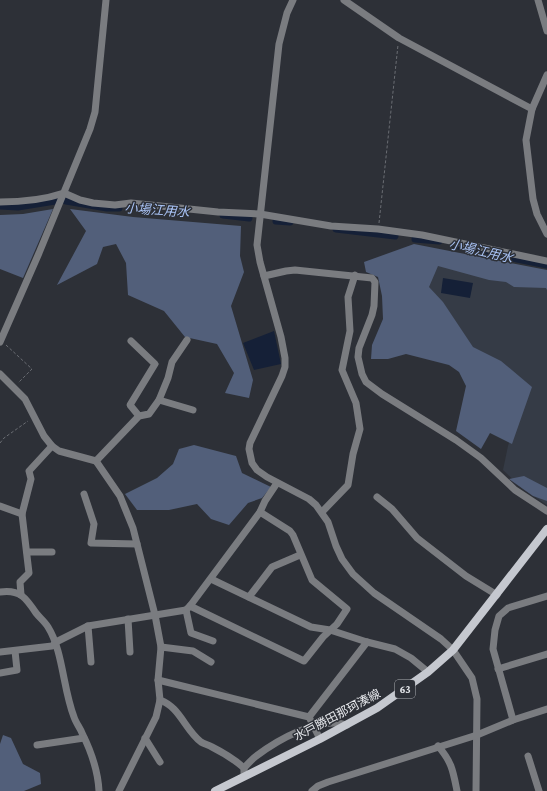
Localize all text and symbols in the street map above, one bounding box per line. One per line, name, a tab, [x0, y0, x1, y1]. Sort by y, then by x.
water label: 小場江用水	[124, 200, 192, 220]
water label: 小場江用水	[448, 236, 516, 266]
road number: 63	[395, 680, 415, 698]
street label: 水戸勝田那珂湊線	[291, 686, 383, 744]

